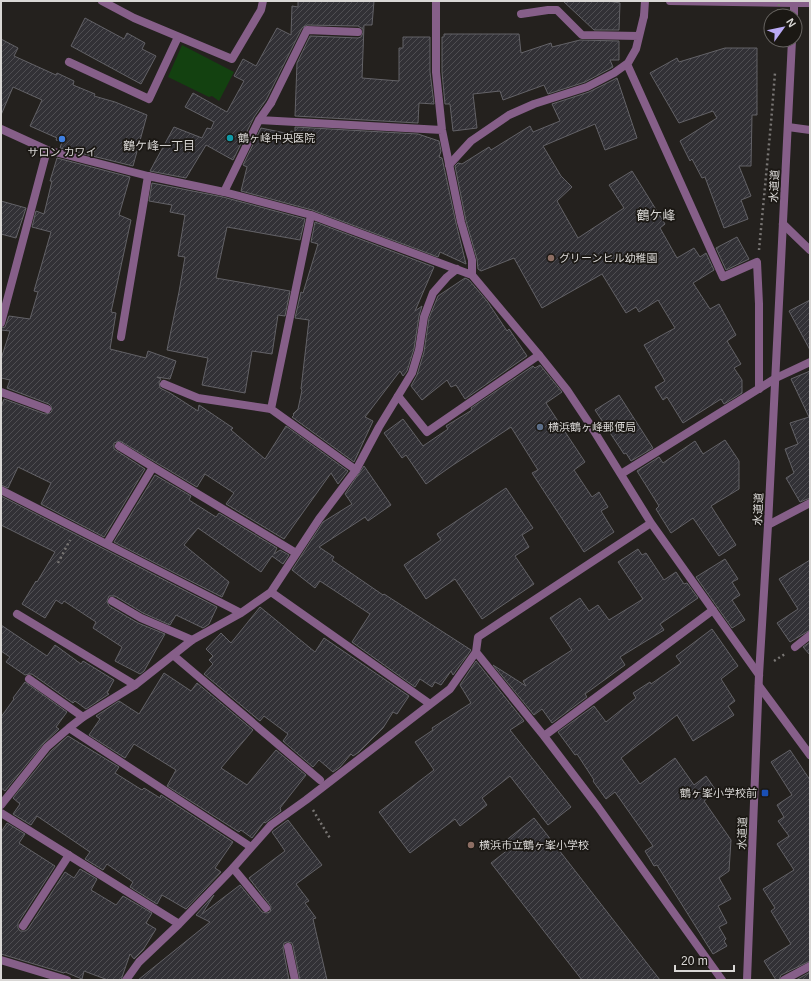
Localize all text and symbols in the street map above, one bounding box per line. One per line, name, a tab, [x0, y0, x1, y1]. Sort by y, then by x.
north arrow	[763, 8, 803, 48]
text: N	[784, 16, 799, 29]
place label: 鶴ヶ峰中央医院	[238, 132, 315, 144]
marker: 鶴ヶ峰中央医院	[225, 133, 235, 143]
marker: サロン カワイ	[57, 134, 67, 144]
district label: 鶴ケ峰一丁目	[123, 139, 195, 153]
place label: サロン カワイ	[27, 146, 97, 158]
street label: 水道道	[767, 169, 781, 203]
district label: 鶴ケ峰	[636, 208, 676, 223]
place label: グリーンヒル幼稚園	[559, 252, 657, 264]
marker: グリーンヒル幼稚園	[546, 253, 556, 263]
place label: 横浜鶴ヶ峰郵便局	[548, 421, 636, 433]
marker: 横浜鶴ヶ峰郵便局	[535, 422, 545, 432]
street label: 水道道	[751, 492, 765, 526]
place label: 鶴ヶ峯小学校前	[680, 787, 757, 799]
marker: 鶴ヶ峯小学校前	[760, 788, 770, 798]
street label: 水道道	[735, 816, 749, 850]
place label: 横浜市立鶴ヶ峯小学校	[479, 839, 589, 851]
marker: 横浜市立鶴ヶ峯小学校	[466, 840, 476, 850]
scale bar	[675, 947, 734, 973]
text: 20 m	[681, 954, 708, 968]

